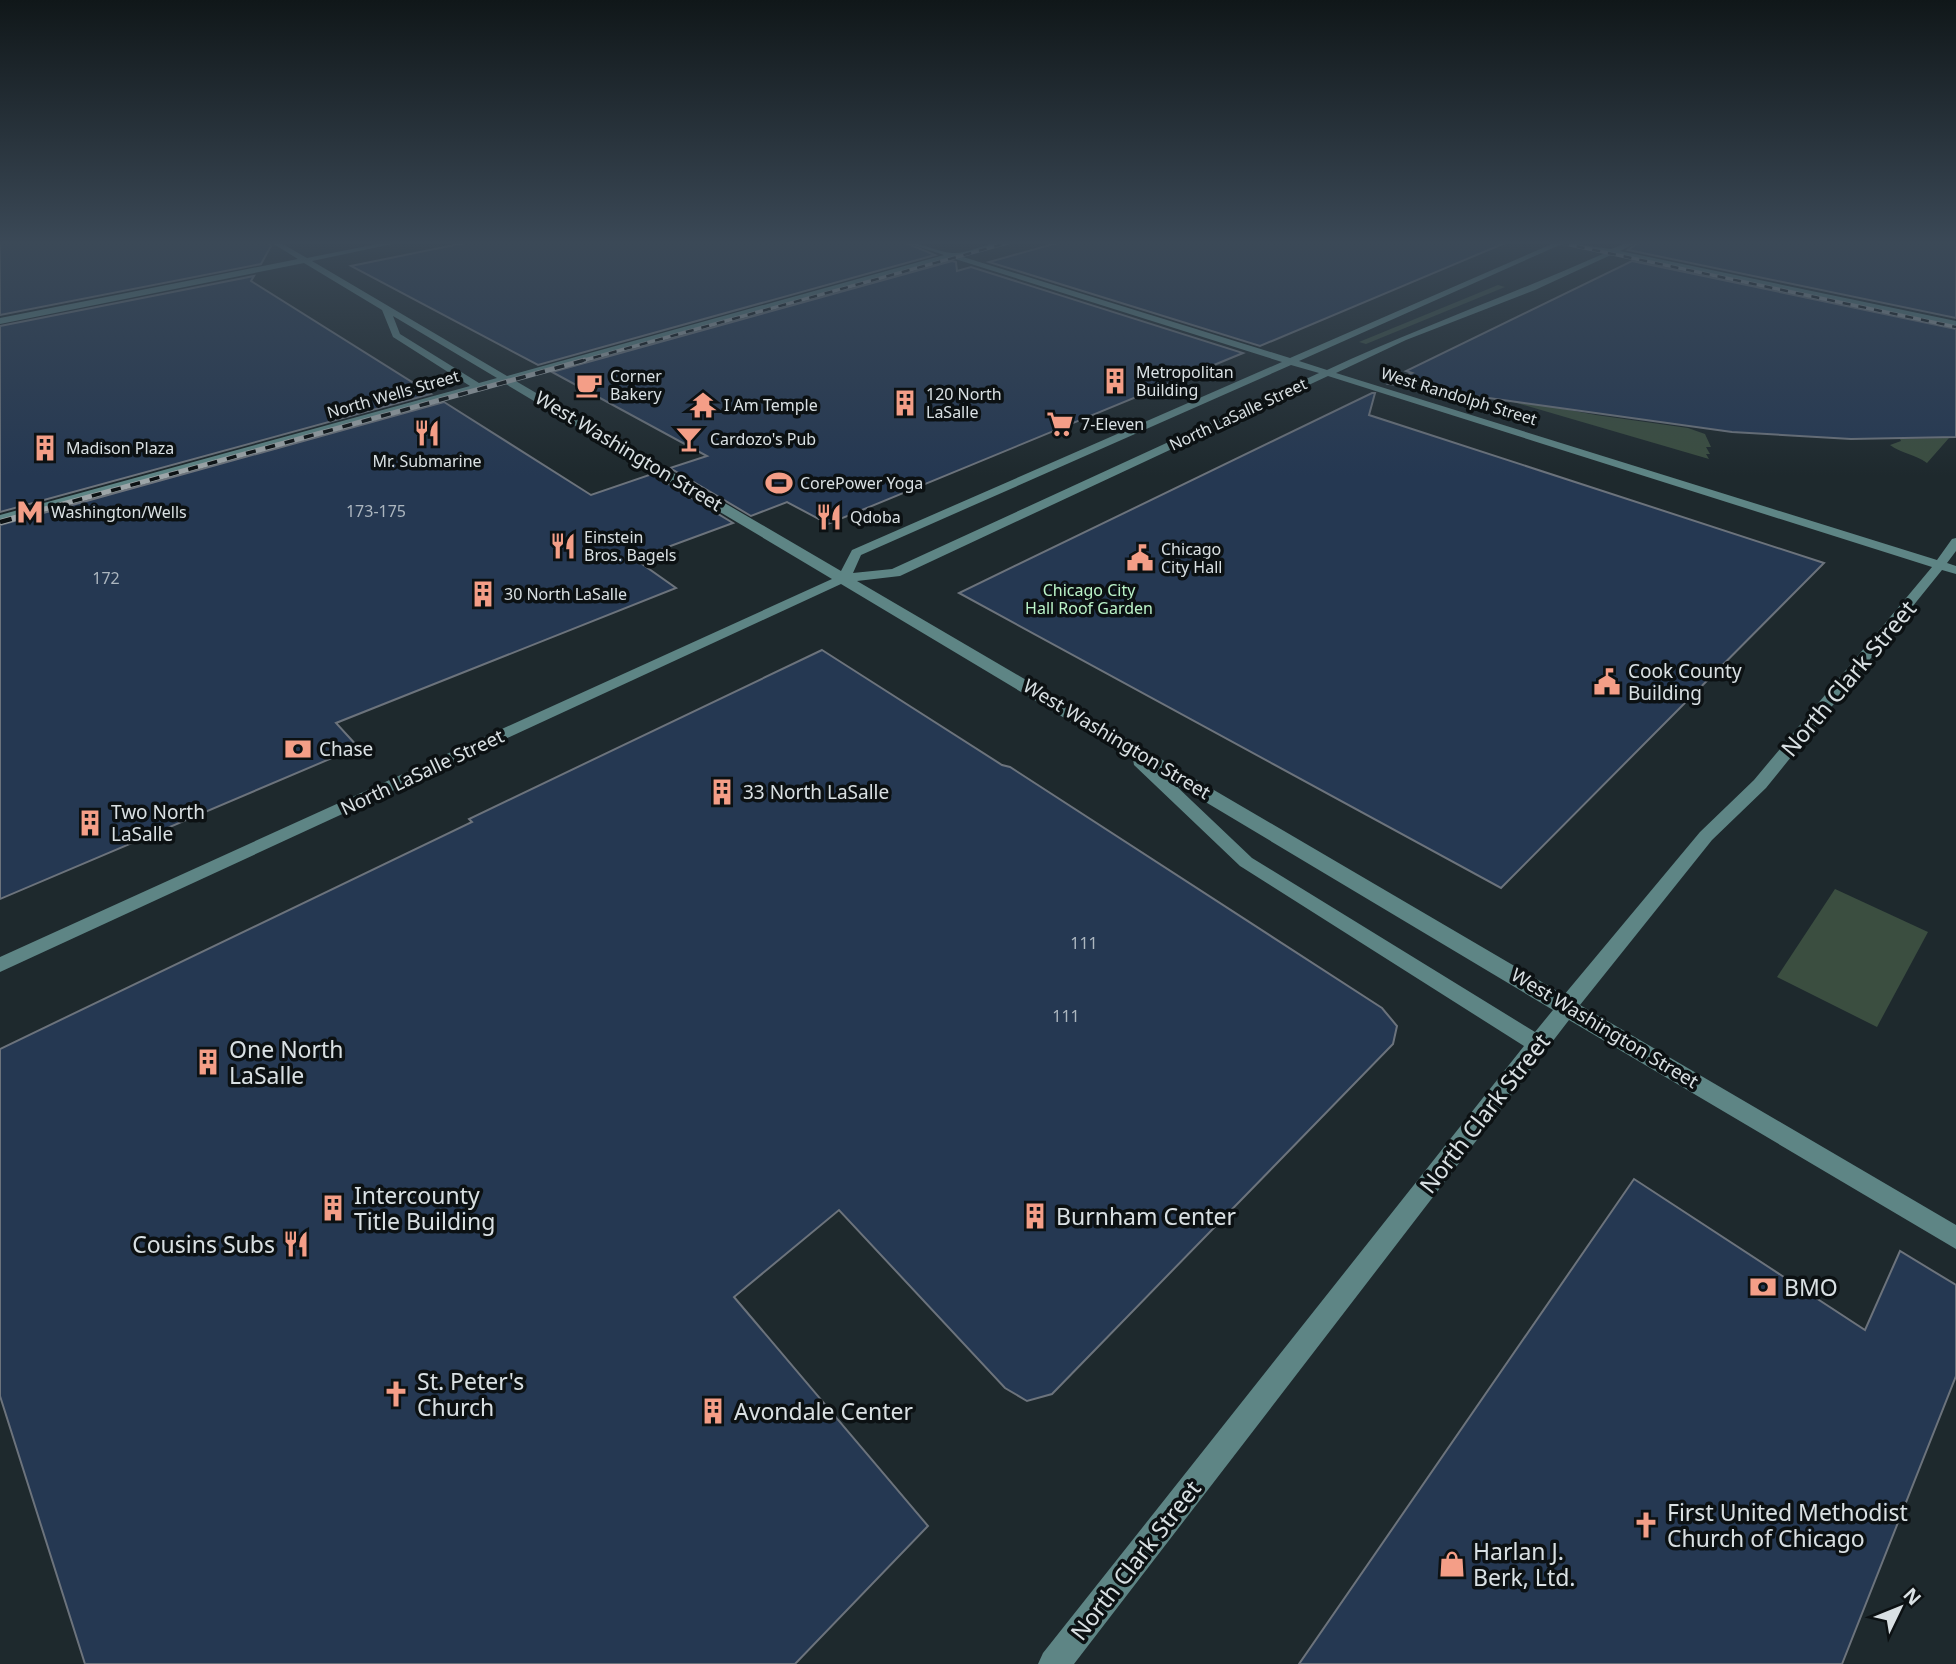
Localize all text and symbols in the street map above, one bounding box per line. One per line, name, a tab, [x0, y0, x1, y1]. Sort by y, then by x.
place label: Metropolitan Building	[1136, 361, 1234, 401]
street label: West Randolph Street	[1378, 362, 1540, 430]
street label: North Wells Street	[324, 365, 462, 423]
place label: Corner Bakery	[610, 365, 663, 405]
building icon: Metropolitan Building	[1100, 366, 1130, 396]
cafe icon: Corner Bakery	[574, 370, 604, 400]
street label: North LaSalle Street	[1166, 372, 1311, 456]
place label: 120 North LaSalle	[926, 383, 1002, 423]
street label: West Washington Street	[531, 385, 728, 517]
building icon: 120 North LaSalle	[890, 388, 920, 418]
temple icon: I Am Temple	[688, 390, 718, 420]
place label: I Am Temple	[724, 394, 818, 416]
supermarket icon: 7-Eleven	[1045, 409, 1075, 439]
place label: 7-Eleven	[1081, 413, 1144, 435]
restaurant icon: Mr. Submarine	[412, 418, 442, 448]
bar icon: Cardozo's Pub	[674, 424, 704, 454]
place label: Cardozo's Pub	[710, 428, 816, 450]
building icon: Madison Plaza	[30, 433, 60, 463]
place label: Madison Plaza	[66, 437, 174, 459]
place label: Mr. Submarine	[372, 450, 482, 472]
sports icon: CorePower Yoga	[764, 468, 794, 498]
place label: CorePower Yoga	[800, 472, 923, 494]
metro station icon: Washington/Wells	[15, 497, 45, 527]
house number: 173-175	[346, 500, 406, 522]
place label: Washington/Wells	[51, 501, 187, 523]
restaurant icon: Qdoba	[814, 502, 844, 532]
place label: Qdoba	[850, 506, 901, 528]
place label: Einstein Bros. Bagels	[584, 526, 677, 566]
restaurant icon: Einstein Bros. Bagels	[548, 531, 578, 561]
place label: Chicago City Hall	[1161, 538, 1222, 578]
public building icon: Chicago City Hall	[1125, 543, 1155, 573]
house number: 172	[92, 567, 120, 589]
building icon: 30 North LaSalle	[468, 579, 498, 609]
park label: Chicago City Hall Roof Garden	[1025, 579, 1153, 619]
place label: 30 North LaSalle	[504, 583, 627, 605]
street label: North Clark Street	[1773, 593, 1923, 763]
place label: Cook County Building	[1628, 658, 1742, 706]
public building icon: Cook County Building	[1592, 667, 1622, 697]
street label: West Washington Street	[1019, 673, 1216, 805]
street label: North LaSalle Street	[336, 723, 508, 821]
bank icon: Chase	[283, 734, 313, 764]
place label: Chase	[319, 736, 373, 762]
building icon: 33 North LaSalle	[707, 777, 737, 807]
place label: 33 North LaSalle	[743, 779, 889, 805]
place label: Two North LaSalle	[111, 799, 205, 847]
building icon: Two North LaSalle	[75, 808, 105, 838]
house number: 111	[1070, 932, 1098, 954]
street label: West Washington Street	[1507, 962, 1704, 1094]
house number: 111	[1052, 1005, 1080, 1027]
street label: North Clark Street	[1411, 1026, 1557, 1200]
place label: One North LaSalle	[229, 1033, 344, 1091]
building icon: One North LaSalle	[193, 1047, 223, 1077]
place label: Intercounty Title Building	[354, 1179, 495, 1237]
building icon: Intercounty Title Building	[318, 1193, 348, 1223]
place label: Burnham Center	[1056, 1200, 1236, 1232]
building icon: Burnham Center	[1020, 1201, 1050, 1231]
place label: Cousins Subs	[132, 1228, 275, 1260]
restaurant icon: Cousins Subs	[281, 1229, 311, 1259]
place label: BMO	[1784, 1271, 1838, 1303]
bank icon: BMO	[1748, 1272, 1778, 1302]
place label: St. Peter's Church	[417, 1365, 524, 1423]
church icon: St. Peter's Church	[381, 1379, 411, 1409]
place label: Avondale Center	[734, 1395, 913, 1427]
building icon: Avondale Center	[698, 1396, 728, 1426]
street label: North Clark Street	[1062, 1473, 1208, 1647]
place label: First United Methodist Church of Chicago	[1667, 1496, 1908, 1554]
church icon: First United Methodist Church of Chicago	[1631, 1510, 1661, 1540]
place label: Harlan J. Berk, Ltd.	[1473, 1535, 1576, 1593]
shop icon: Harlan J. Berk, Ltd.	[1437, 1549, 1467, 1579]
north arrow	[1865, 1573, 1935, 1643]
text: N	[1898, 1582, 1927, 1611]

